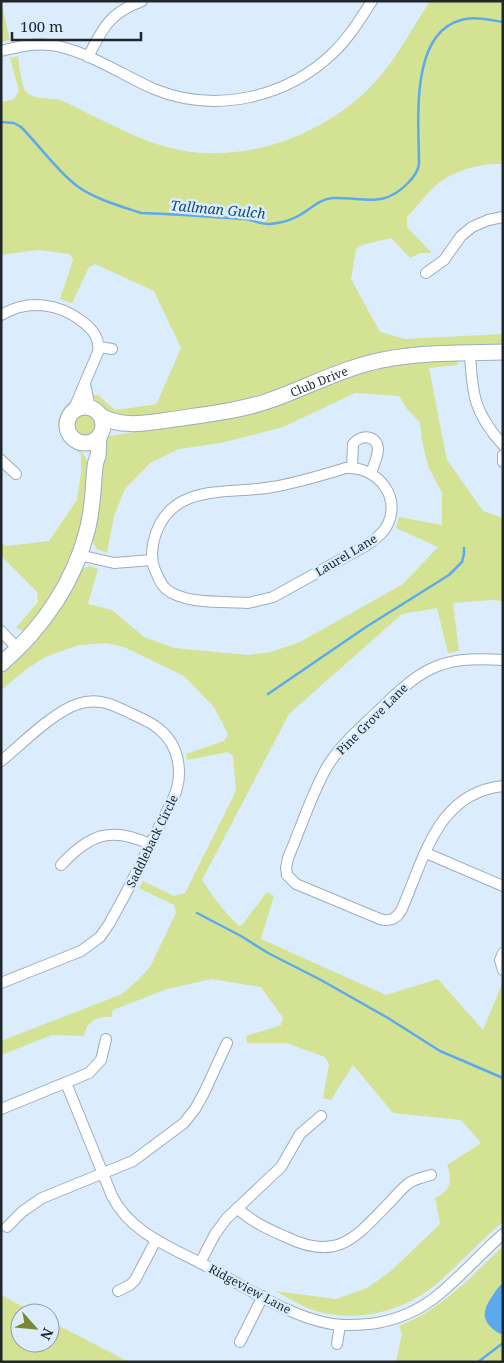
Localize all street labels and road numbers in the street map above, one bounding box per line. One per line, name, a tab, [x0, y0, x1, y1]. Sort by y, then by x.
street label: Club Drive	[287, 362, 350, 400]
street label: Laurel Lane	[312, 530, 380, 580]
street label: Pine Grove Lane	[333, 680, 411, 758]
street label: Saddleback Circle	[122, 792, 182, 890]
street label: Ridgeview Lane	[206, 1260, 294, 1318]

